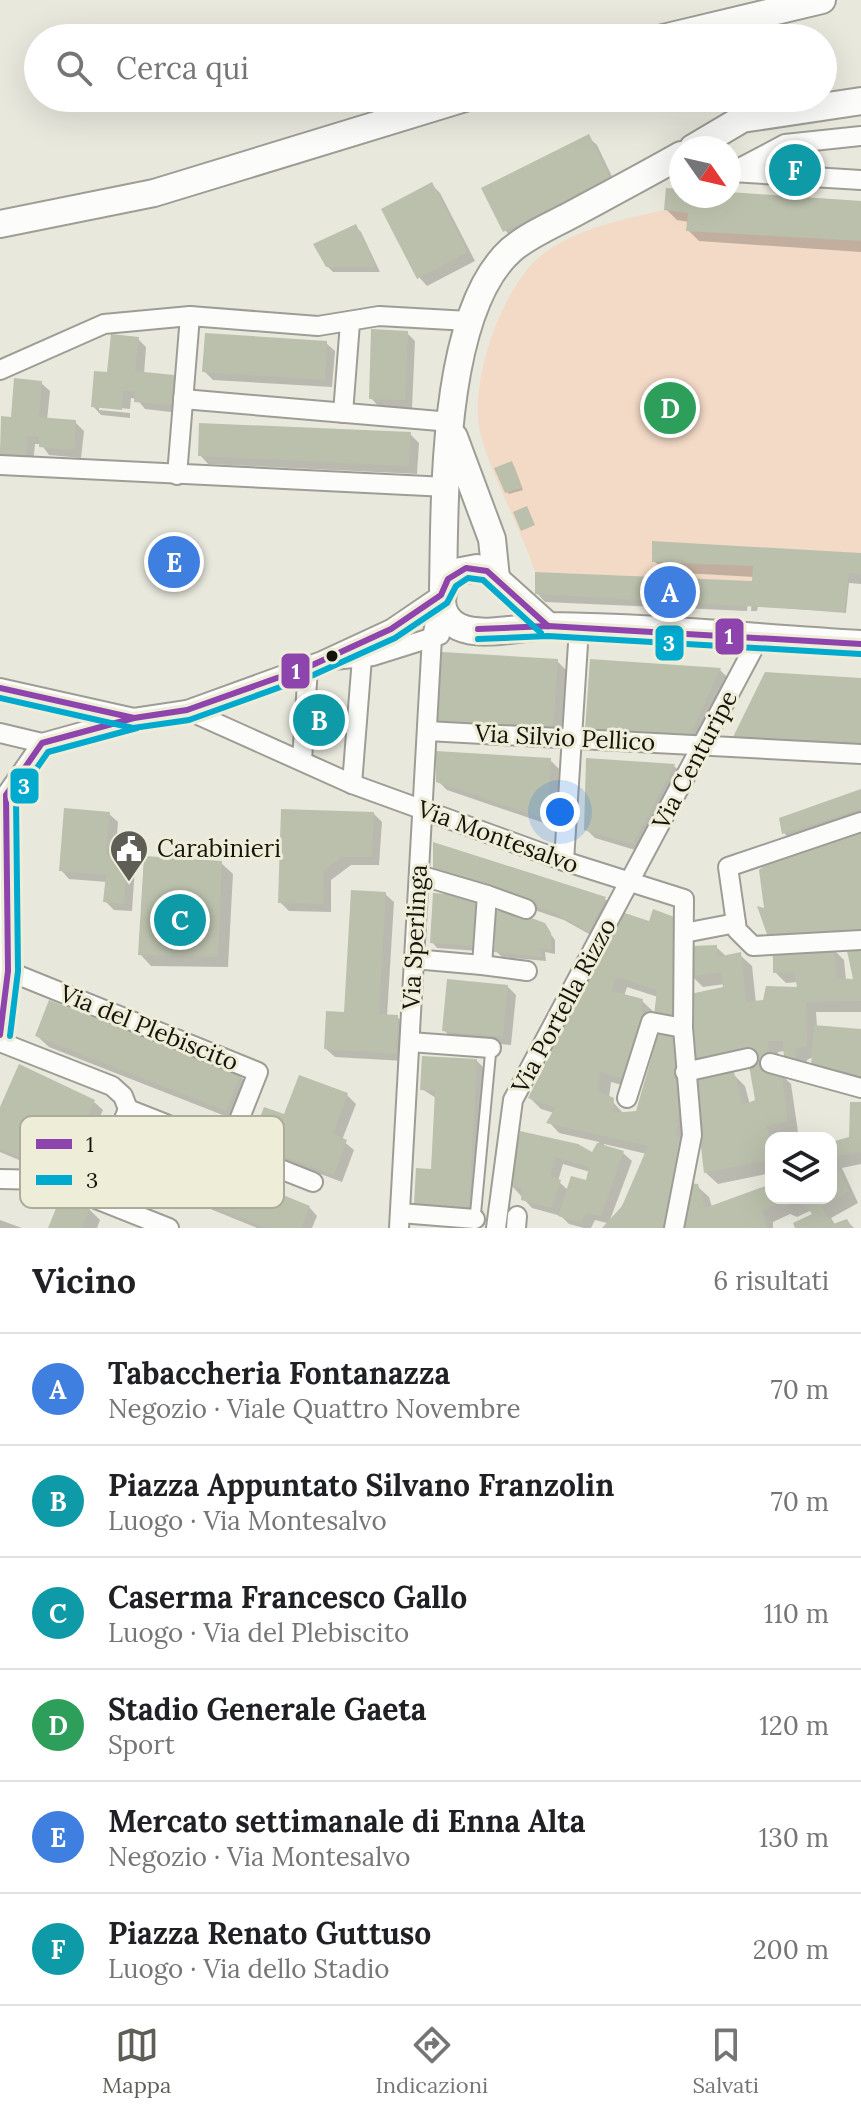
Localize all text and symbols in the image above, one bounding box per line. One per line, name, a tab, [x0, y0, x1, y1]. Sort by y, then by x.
search box	[24, 24, 837, 112]
icon: search	[52, 46, 96, 90]
text: Cerca qui	[116, 49, 249, 87]
north arrow	[669, 136, 741, 208]
pin: F	[769, 140, 821, 200]
pin: D	[644, 378, 696, 438]
pin: E	[148, 532, 200, 592]
pin: A	[644, 562, 696, 622]
line badge: 1	[714, 617, 745, 656]
text: 1	[725, 622, 734, 650]
line badge: 3	[654, 624, 685, 662]
text: 3	[663, 629, 675, 657]
unlabelled marker	[324, 648, 340, 664]
line badge: 1	[280, 652, 311, 690]
text: 1	[292, 657, 301, 685]
street label: Via Centuripe	[644, 685, 744, 835]
pin: B	[293, 690, 345, 750]
street label: Via Silvio Pellico	[473, 717, 656, 758]
line badge: 3	[9, 767, 40, 805]
text: 3	[18, 772, 30, 800]
your location	[540, 792, 580, 832]
street label: Via Montesalvo	[412, 793, 583, 880]
public building icon: Carabinieri	[108, 828, 150, 883]
place label: Carabinieri	[157, 833, 281, 864]
street label: Via Sperlinga	[395, 864, 434, 1011]
pin: C	[154, 890, 206, 950]
street label: Via Portella Rizzo	[504, 913, 623, 1099]
street label: Via del Plebiscito	[54, 977, 243, 1077]
legend	[20, 1116, 284, 1208]
text: 1	[86, 1130, 94, 1158]
map controls	[765, 1132, 837, 1204]
button: layers	[765, 1132, 837, 1204]
text: 3	[86, 1166, 98, 1194]
text: Vicino	[32, 1259, 136, 1302]
text: 6 risultati	[713, 1264, 829, 1297]
text: Tabaccheria Fontanazza	[108, 1354, 450, 1392]
text: A	[49, 1373, 67, 1406]
text: 70 m	[771, 1373, 829, 1406]
text: Negozio · Viale Quattro Novembre	[108, 1392, 521, 1425]
text: Piazza Appuntato Silvano Franzolin	[108, 1466, 614, 1504]
text: B	[49, 1485, 67, 1518]
text: 70 m	[771, 1485, 829, 1518]
text: Luogo · Via Montesalvo	[108, 1504, 387, 1537]
text: Caserma Francesco Gallo	[108, 1578, 467, 1616]
text: C	[49, 1597, 67, 1630]
text: 110 m	[764, 1597, 829, 1630]
text: Luogo · Via del Plebiscito	[108, 1616, 409, 1649]
text: Stadio Generale Gaeta	[108, 1690, 426, 1728]
text: D	[48, 1709, 68, 1742]
text: 120 m	[759, 1709, 829, 1742]
text: Sport	[108, 1728, 175, 1761]
text: Mercato settimanale di Enna Alta	[108, 1802, 585, 1840]
text: E	[50, 1821, 66, 1854]
text: 130 m	[759, 1821, 829, 1854]
text: Negozio · Via Montesalvo	[108, 1840, 410, 1873]
text: Piazza Renato Guttuso	[108, 1914, 431, 1952]
text: F	[51, 1933, 65, 1966]
text: 200 m	[753, 1933, 829, 1966]
text: Luogo · Via dello Stadio	[108, 1952, 390, 1985]
tab: Mappa	[102, 2023, 171, 2099]
tab: Indicazioni	[375, 2023, 488, 2099]
tab: Salvati	[692, 2023, 759, 2099]

